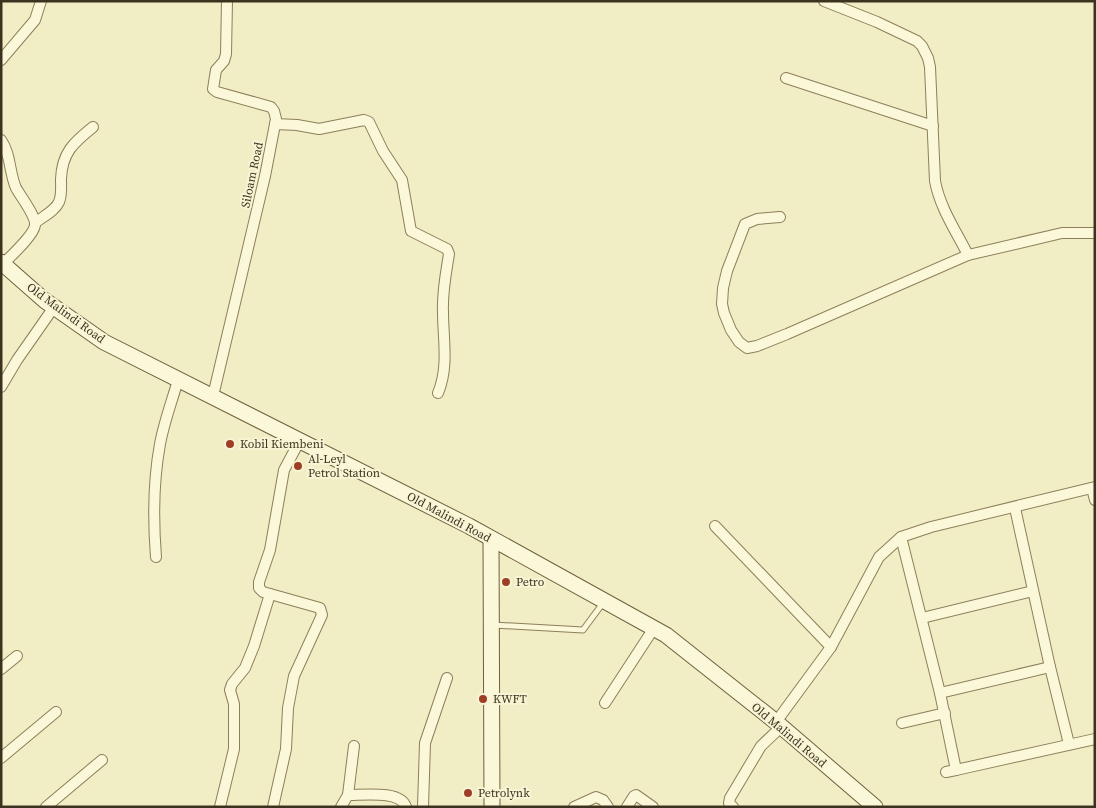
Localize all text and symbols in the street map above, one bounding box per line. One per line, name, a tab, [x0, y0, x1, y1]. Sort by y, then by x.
street label: Siloam Road	[237, 141, 267, 209]
street label: Old Malindi Road	[24, 279, 109, 347]
place label: Kobil Kiembeni	[240, 436, 324, 452]
marker: Kobil Kiembeni	[224, 438, 236, 450]
place label: Al-Leyl Petrol Station	[308, 451, 380, 481]
marker: Al-Leyl Petrol Station	[292, 460, 304, 472]
street label: Old Malindi Road	[404, 488, 494, 546]
place label: Petro	[516, 574, 545, 590]
marker: Petro	[500, 576, 512, 588]
place label: KWFT	[493, 691, 527, 707]
marker: KWFT	[477, 693, 489, 705]
street label: Old Malindi Road	[748, 699, 830, 771]
place label: Petrolynk	[478, 785, 530, 801]
marker: Petrolynk	[462, 787, 474, 799]

